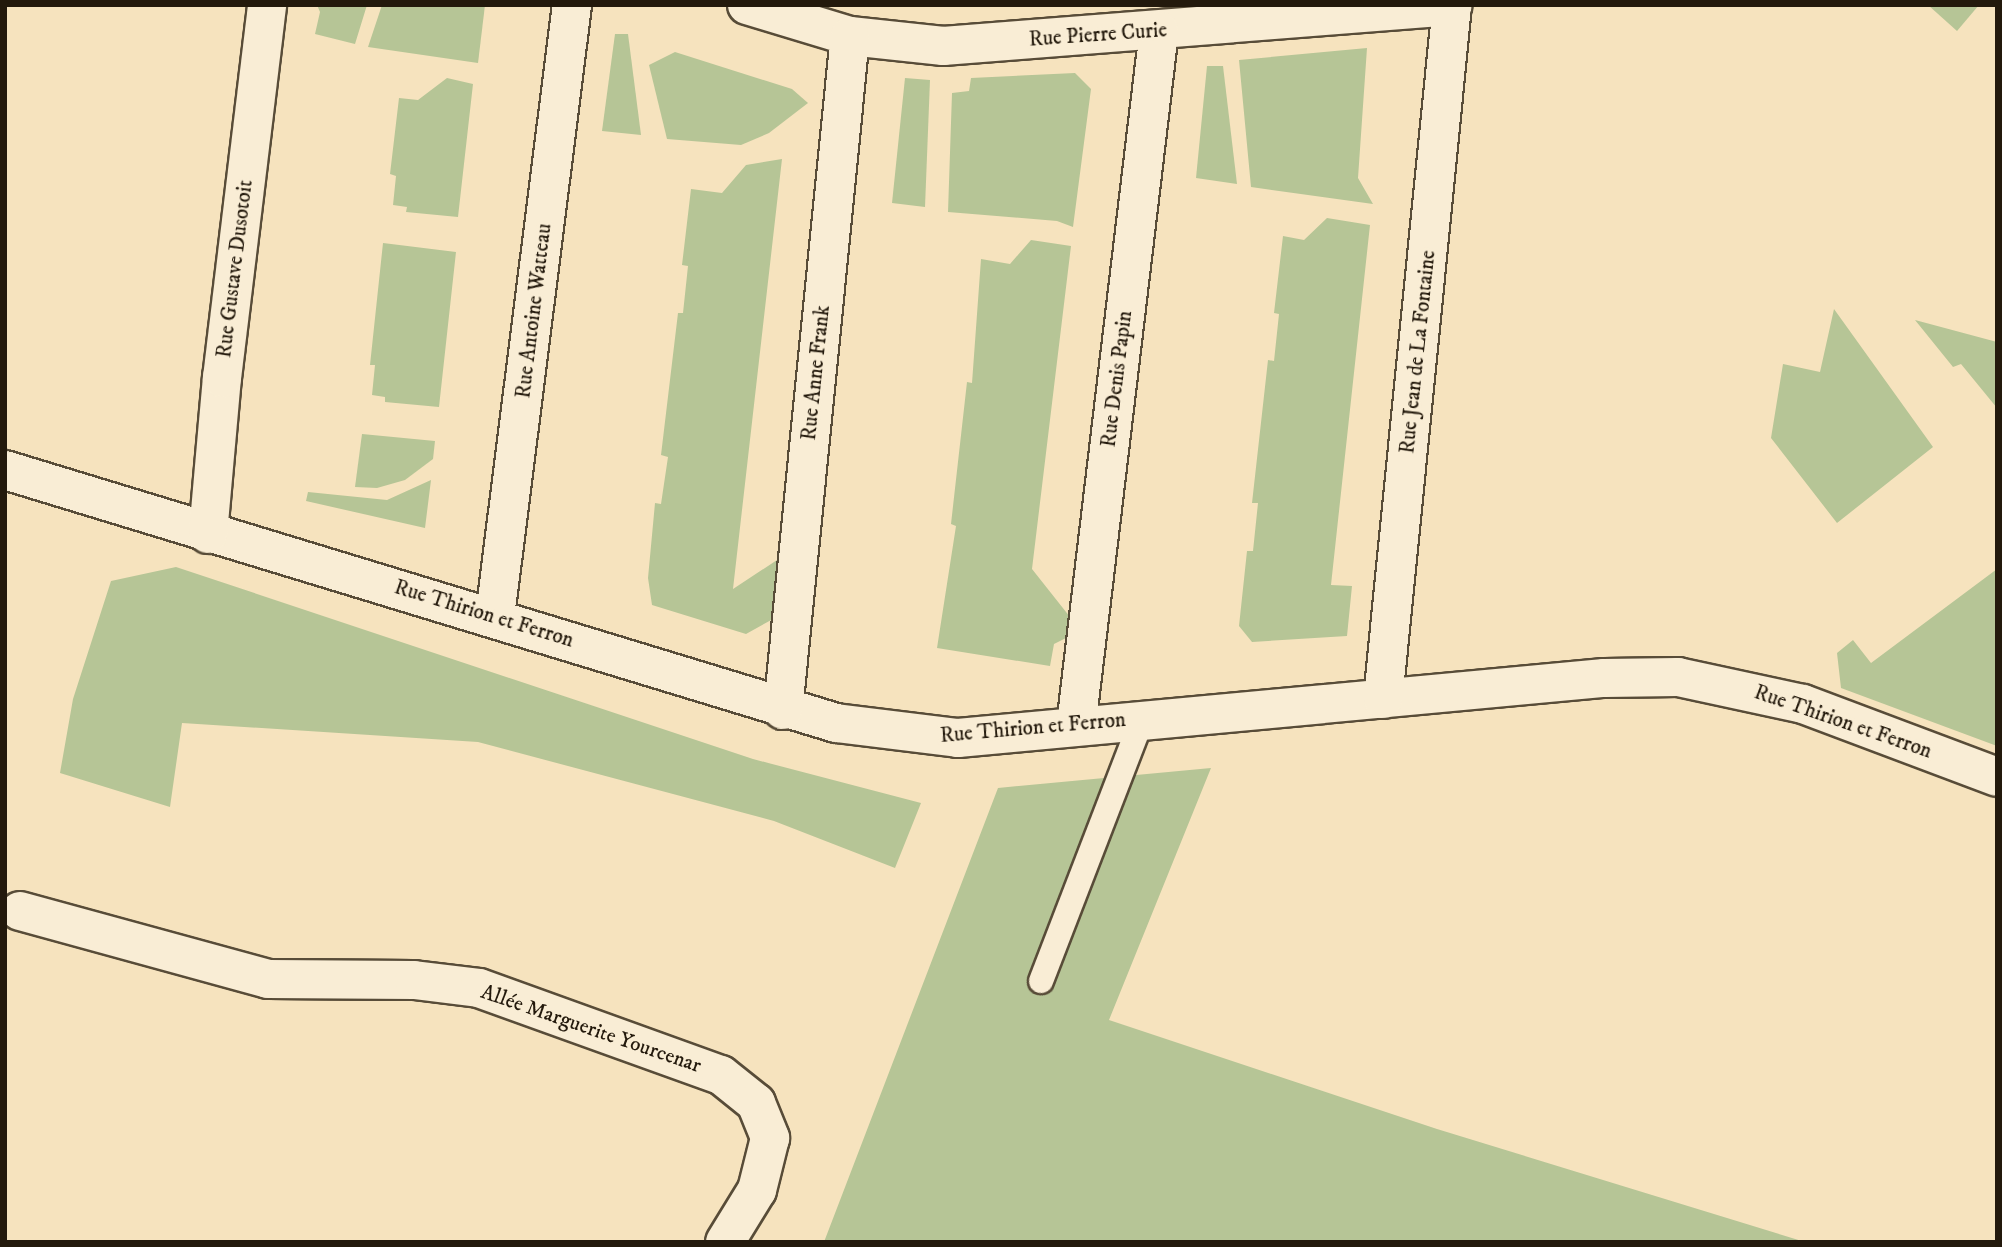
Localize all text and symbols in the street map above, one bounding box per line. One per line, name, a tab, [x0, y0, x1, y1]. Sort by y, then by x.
street label: Rue Pierre Curie	[1028, 18, 1168, 52]
street label: Rue Gustave Dusotoit	[212, 179, 258, 359]
street label: Rue Antoine Watteau	[511, 222, 557, 400]
street label: Rue Jean de La Fontaine	[1395, 249, 1441, 455]
street label: Rue Anne Frank	[796, 304, 836, 442]
street label: Rue Denis Papin	[1096, 309, 1138, 449]
street label: Rue Thirion et Ferron	[391, 575, 577, 653]
street label: Rue Thirion et Ferron	[1751, 680, 1935, 764]
street label: Rue Thirion et Ferron	[939, 707, 1127, 749]
street label: Allée Marguerite Yourcenar	[478, 979, 704, 1079]

